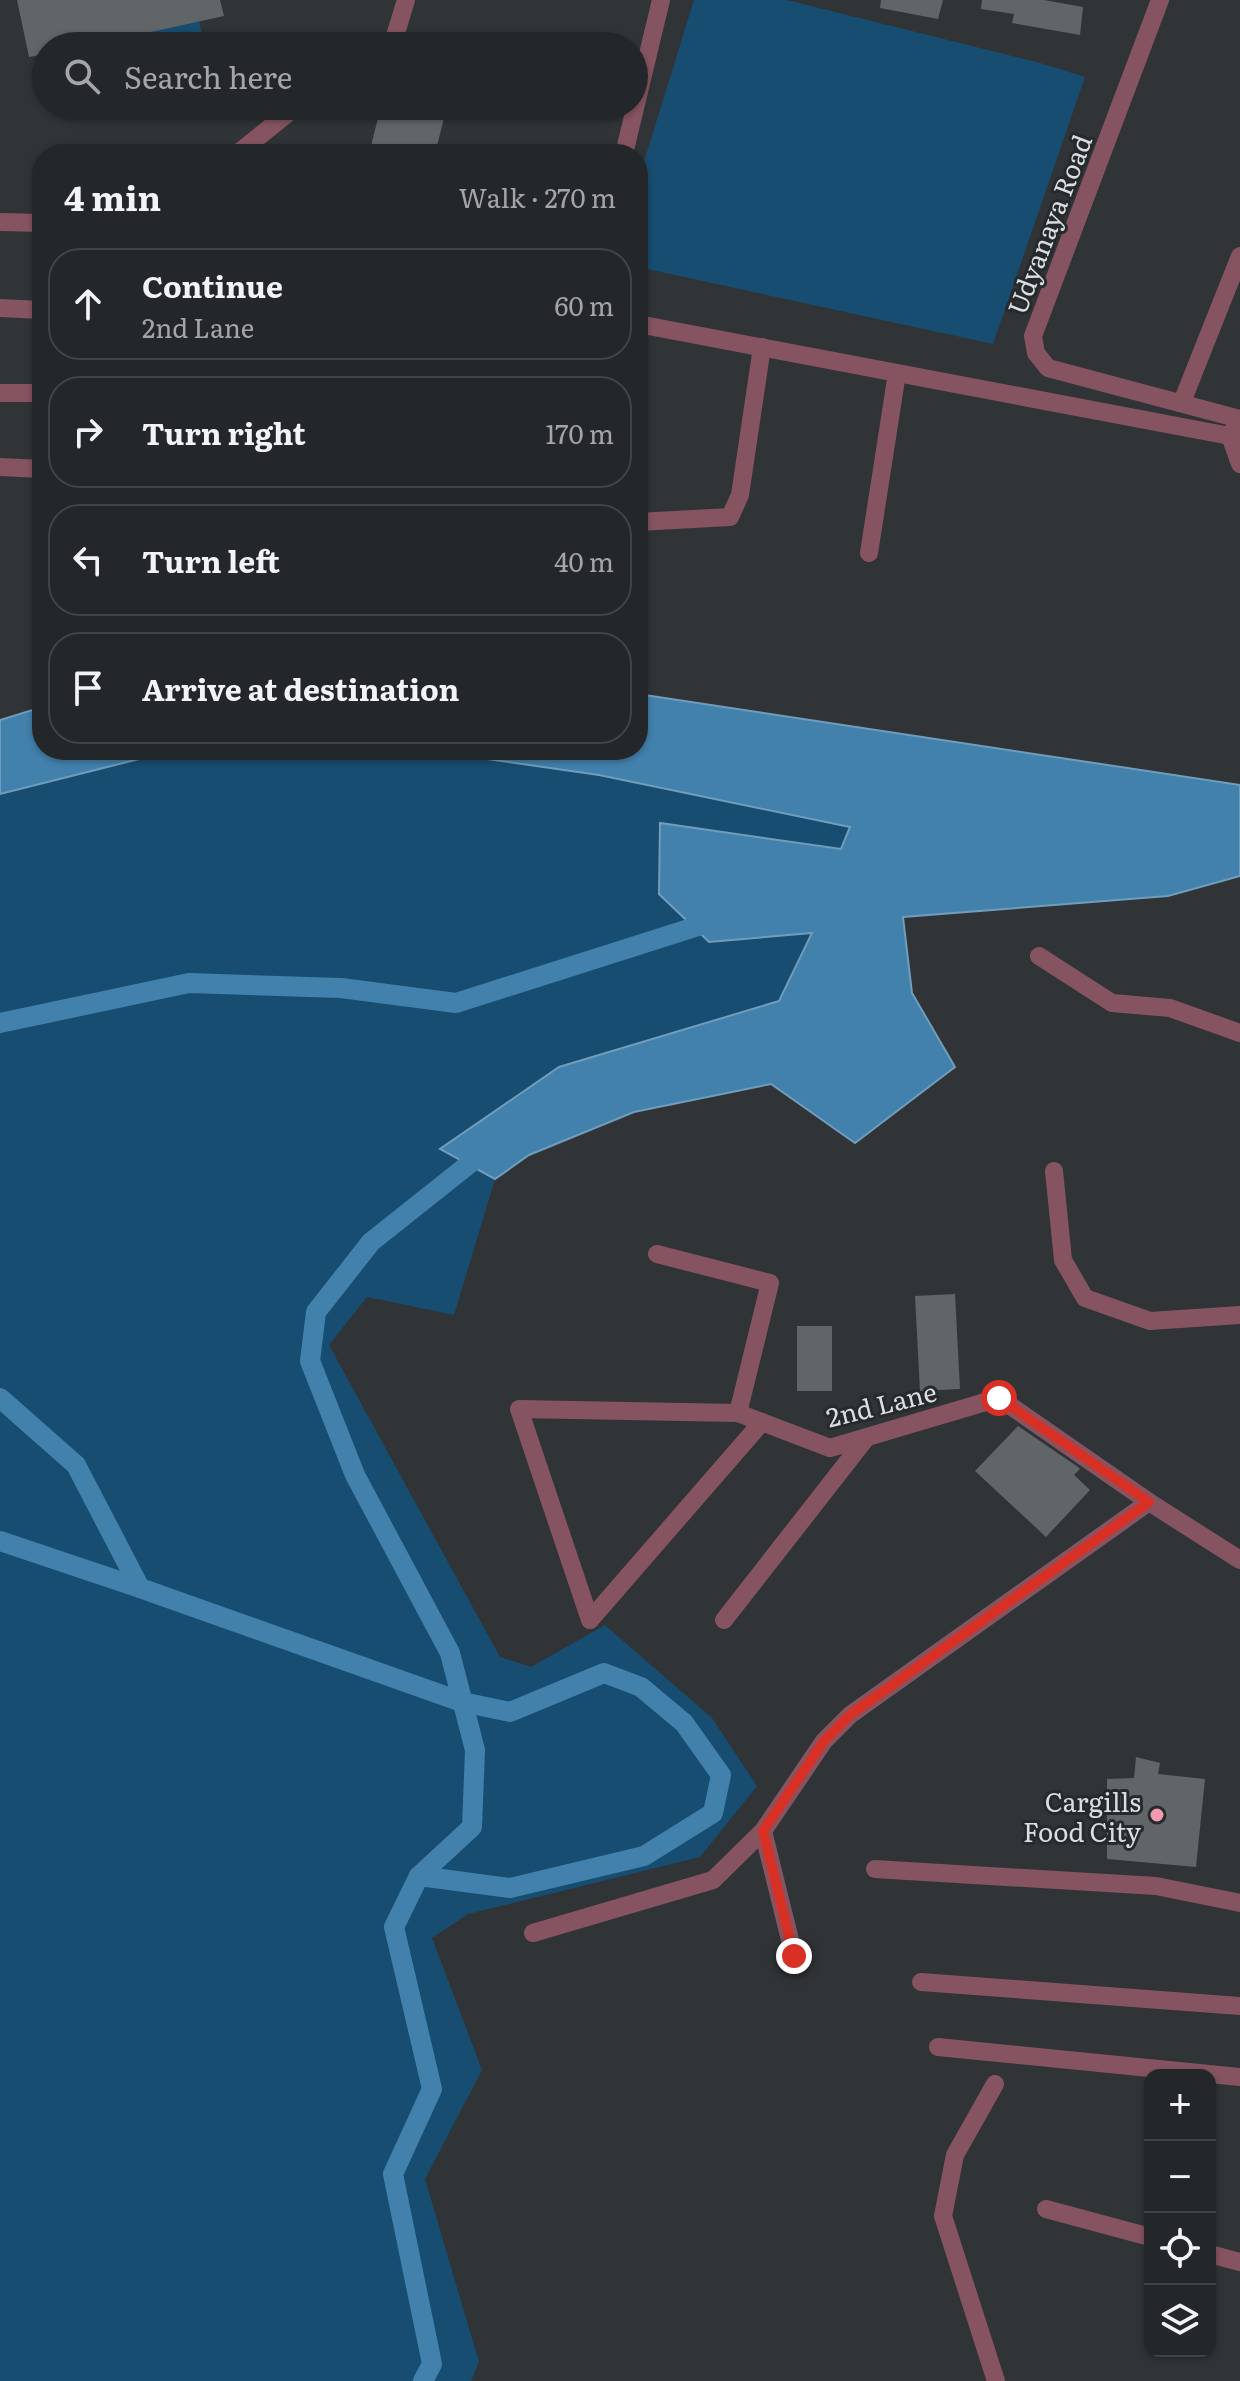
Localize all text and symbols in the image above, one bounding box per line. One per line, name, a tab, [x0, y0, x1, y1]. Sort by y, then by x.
search box	[32, 32, 648, 120]
icon: search	[60, 54, 104, 98]
text: Search here	[124, 54, 292, 98]
street label: Udyanaya Road	[996, 128, 1100, 320]
text: 4 min	[64, 171, 161, 221]
text: Walk · 270 m	[459, 177, 616, 216]
text: Continue	[142, 263, 283, 307]
icon: ahead	[66, 282, 110, 326]
text: 60 m	[555, 285, 614, 324]
text: 2nd Lane	[142, 307, 254, 346]
icon: right	[66, 410, 110, 454]
text: Turn right	[142, 410, 306, 454]
text: 170 m	[546, 413, 614, 452]
icon: left	[66, 538, 110, 582]
text: Turn left	[142, 538, 280, 582]
text: 40 m	[554, 541, 614, 580]
icon: arrive	[66, 666, 110, 710]
text: Arrive at destination	[142, 666, 459, 710]
street label: 2nd Lane	[822, 1371, 940, 1435]
route start	[981, 1380, 1017, 1416]
place label: Cargills Food City	[1023, 1781, 1141, 1850]
marker: Cargills Food City	[1148, 1806, 1166, 1824]
route end	[776, 1938, 812, 1974]
map controls	[1144, 2069, 1216, 2357]
button: +	[1144, 2069, 1216, 2141]
button: −	[1144, 2141, 1216, 2213]
button: locate	[1144, 2213, 1216, 2285]
button: layers	[1144, 2285, 1216, 2357]

